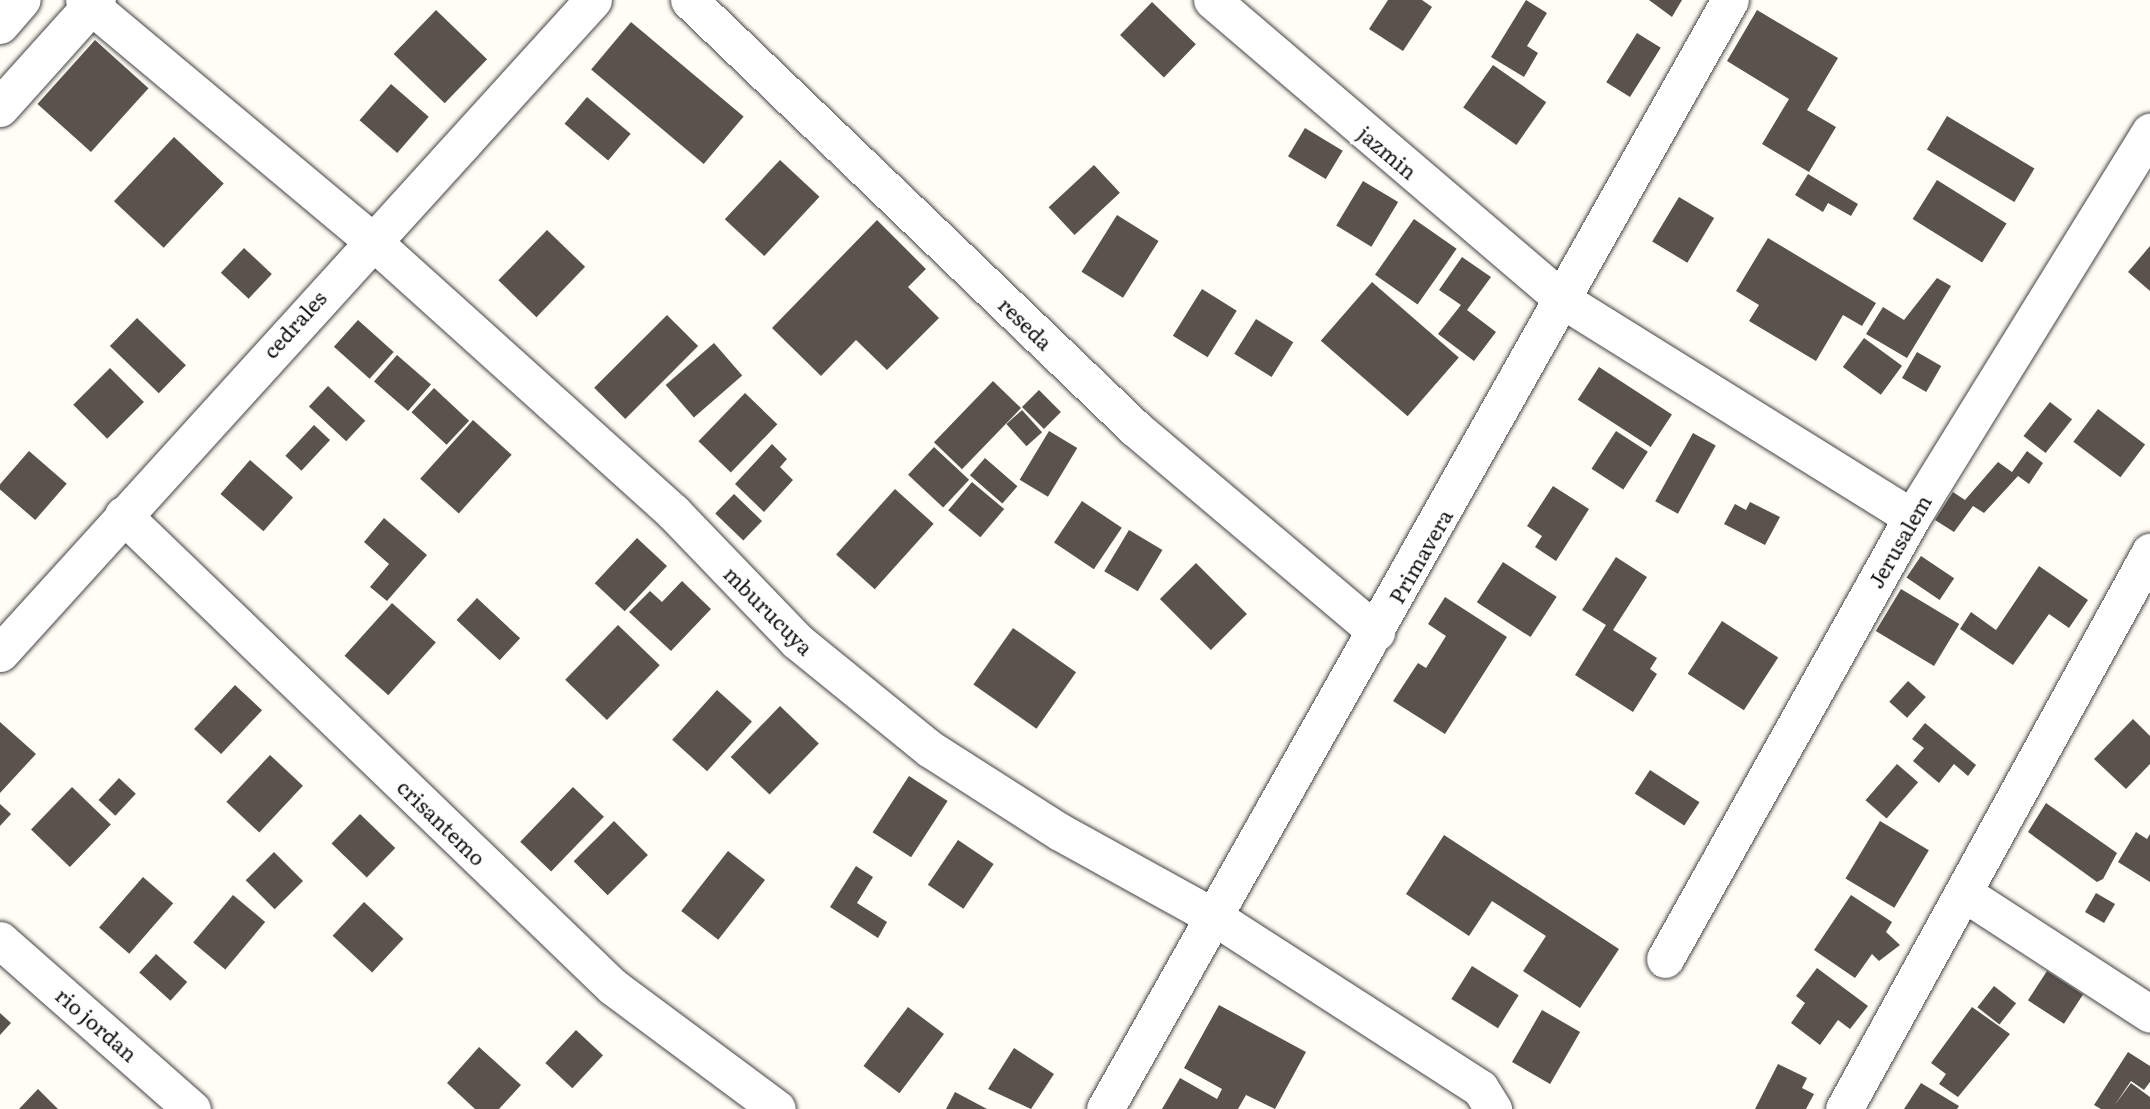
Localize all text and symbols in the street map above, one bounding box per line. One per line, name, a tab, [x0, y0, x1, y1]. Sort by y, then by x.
street label: jazmin	[1353, 120, 1423, 184]
street label: cedrales	[257, 285, 331, 363]
street label: reseda	[994, 291, 1058, 355]
street label: Jerusalem	[1862, 490, 1936, 592]
street label: Primavera	[1383, 505, 1457, 607]
street label: mburucuya	[719, 560, 819, 660]
street label: crisantemo	[393, 774, 491, 870]
street label: rio jordan	[51, 982, 143, 1066]

